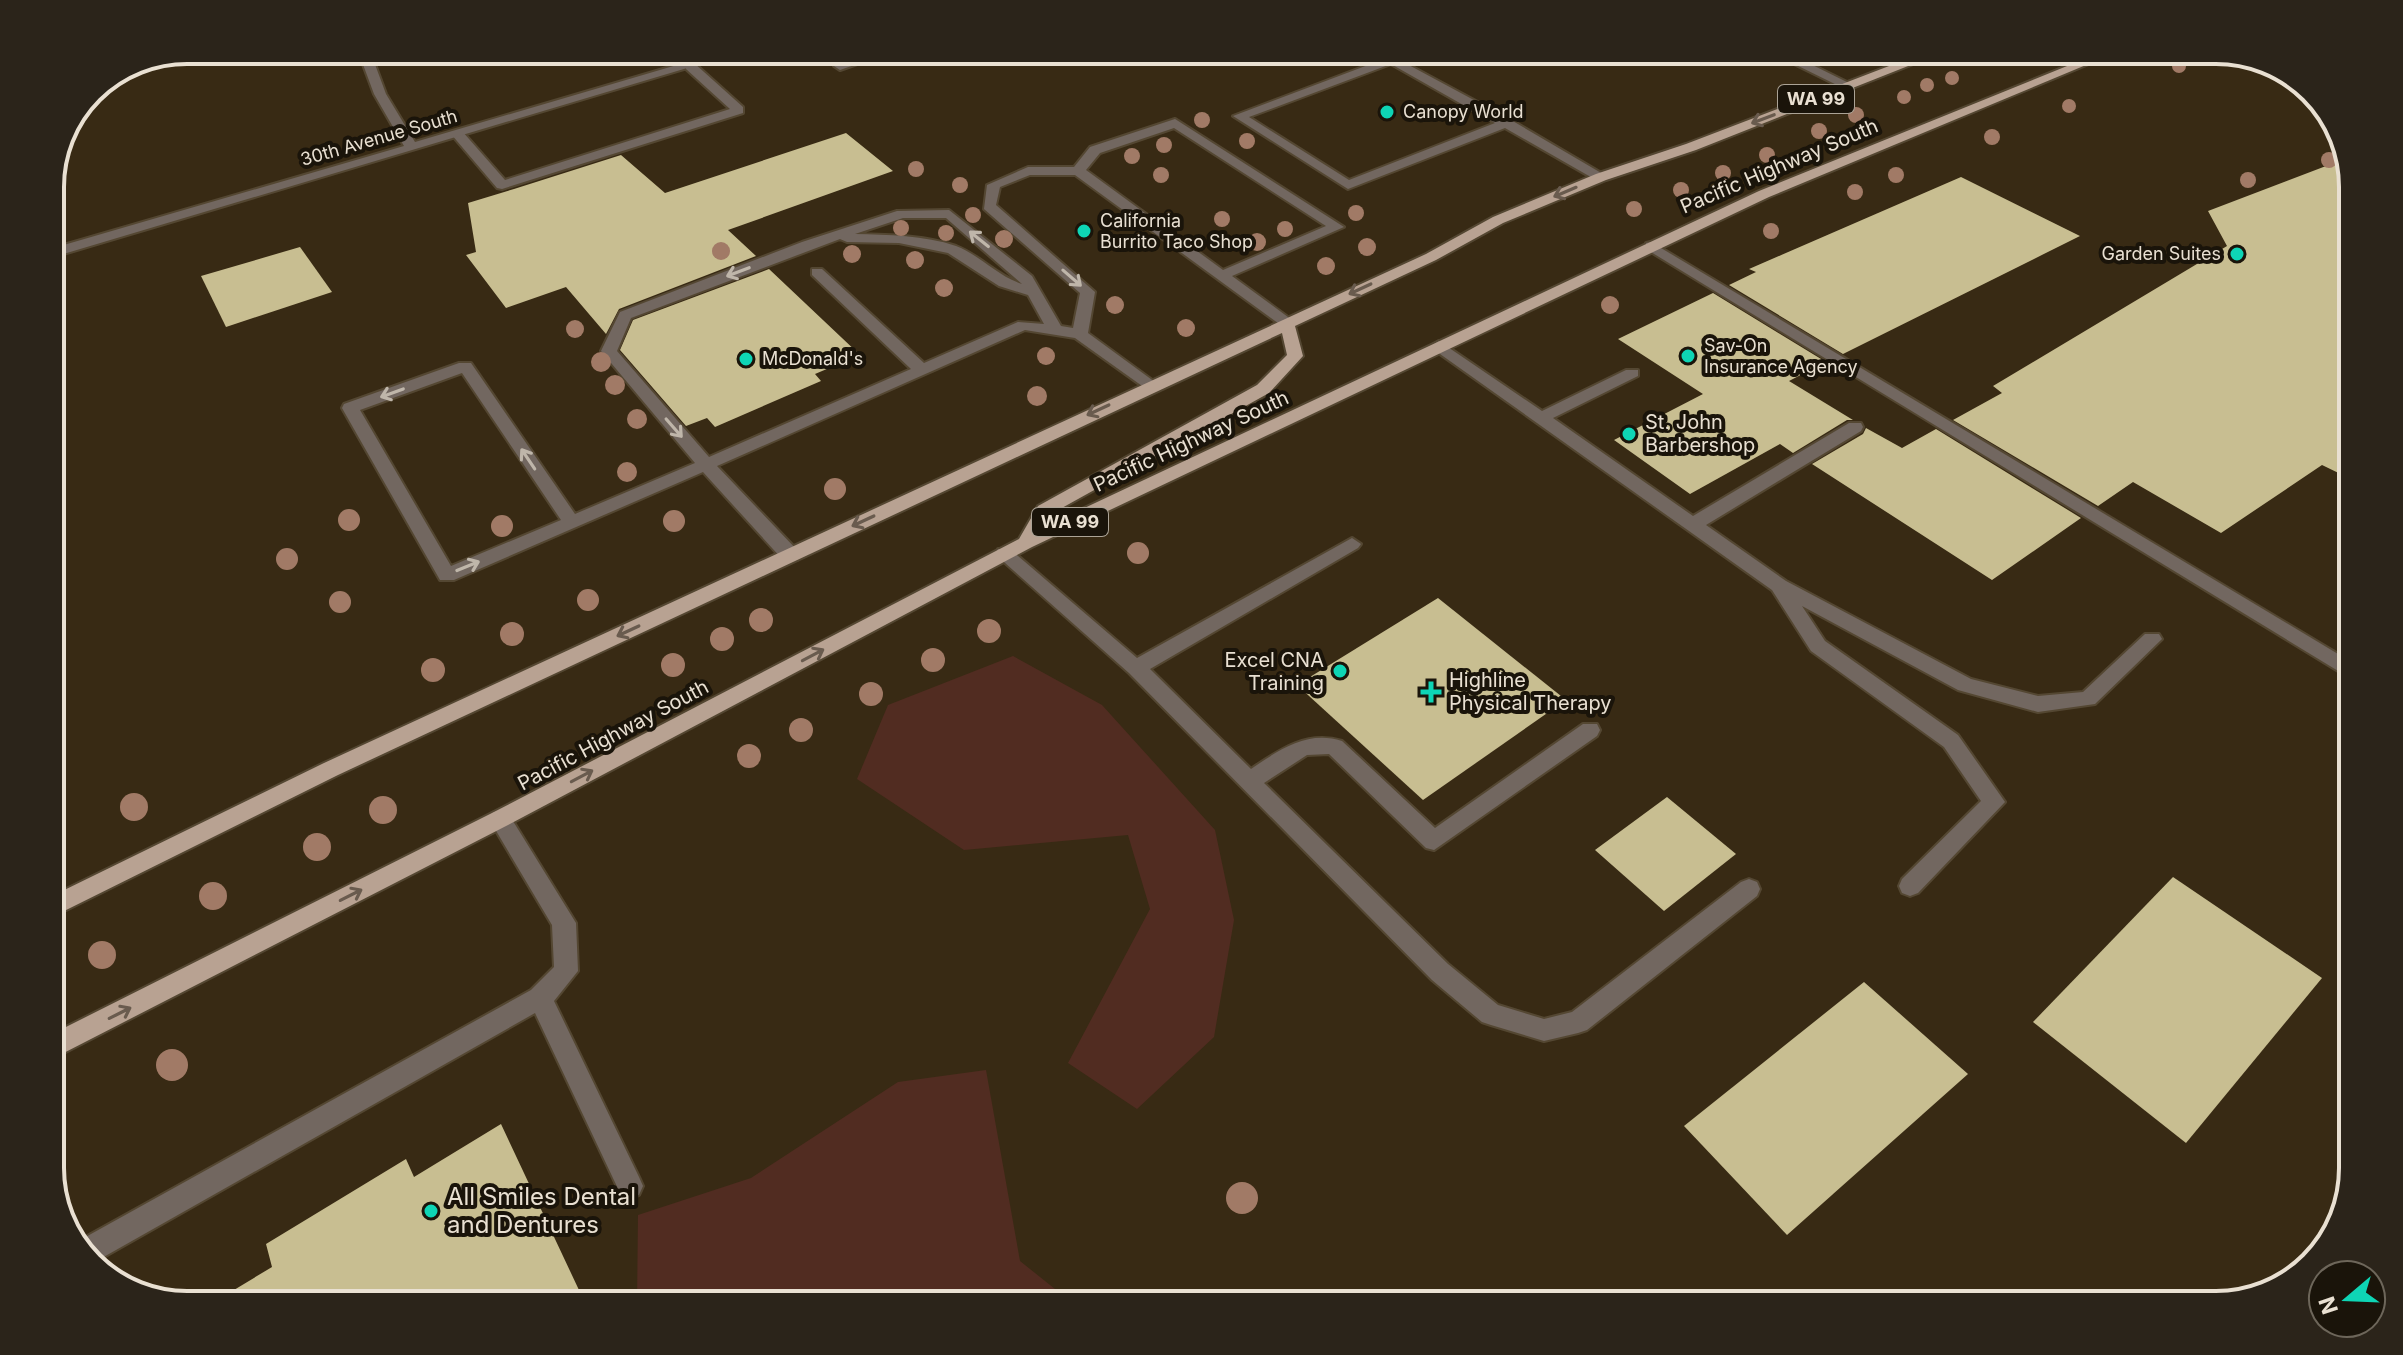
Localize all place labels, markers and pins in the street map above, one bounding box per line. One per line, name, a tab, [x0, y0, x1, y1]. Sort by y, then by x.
place label: Canopy World	[1403, 101, 1524, 122]
marker: Canopy World	[1378, 103, 1396, 121]
place label: California Burrito Taco Shop	[1100, 210, 1253, 252]
marker: California Burrito Taco Shop	[1075, 222, 1093, 240]
place label: Garden Suites	[2102, 243, 2221, 264]
marker: Garden Suites	[2228, 245, 2246, 263]
place label: Sav-On Insurance Agency	[1704, 335, 1858, 377]
marker: Sav-On Insurance Agency	[1679, 347, 1697, 365]
place label: McDonald's	[762, 348, 863, 369]
marker: McDonald's	[737, 350, 755, 368]
place label: St. John Barbershop	[1645, 410, 1755, 457]
marker: St. John Barbershop	[1620, 425, 1638, 443]
place label: Excel CNA Training	[1224, 648, 1324, 695]
marker: Excel CNA Training	[1331, 662, 1349, 680]
place label: Highline Physical Therapy	[1449, 668, 1612, 715]
marker: Highline Physical Therapy	[1420, 681, 1442, 703]
place label: All Smiles Dental and Dentures	[447, 1182, 636, 1239]
marker: All Smiles Dental and Dentures	[422, 1202, 440, 1220]

